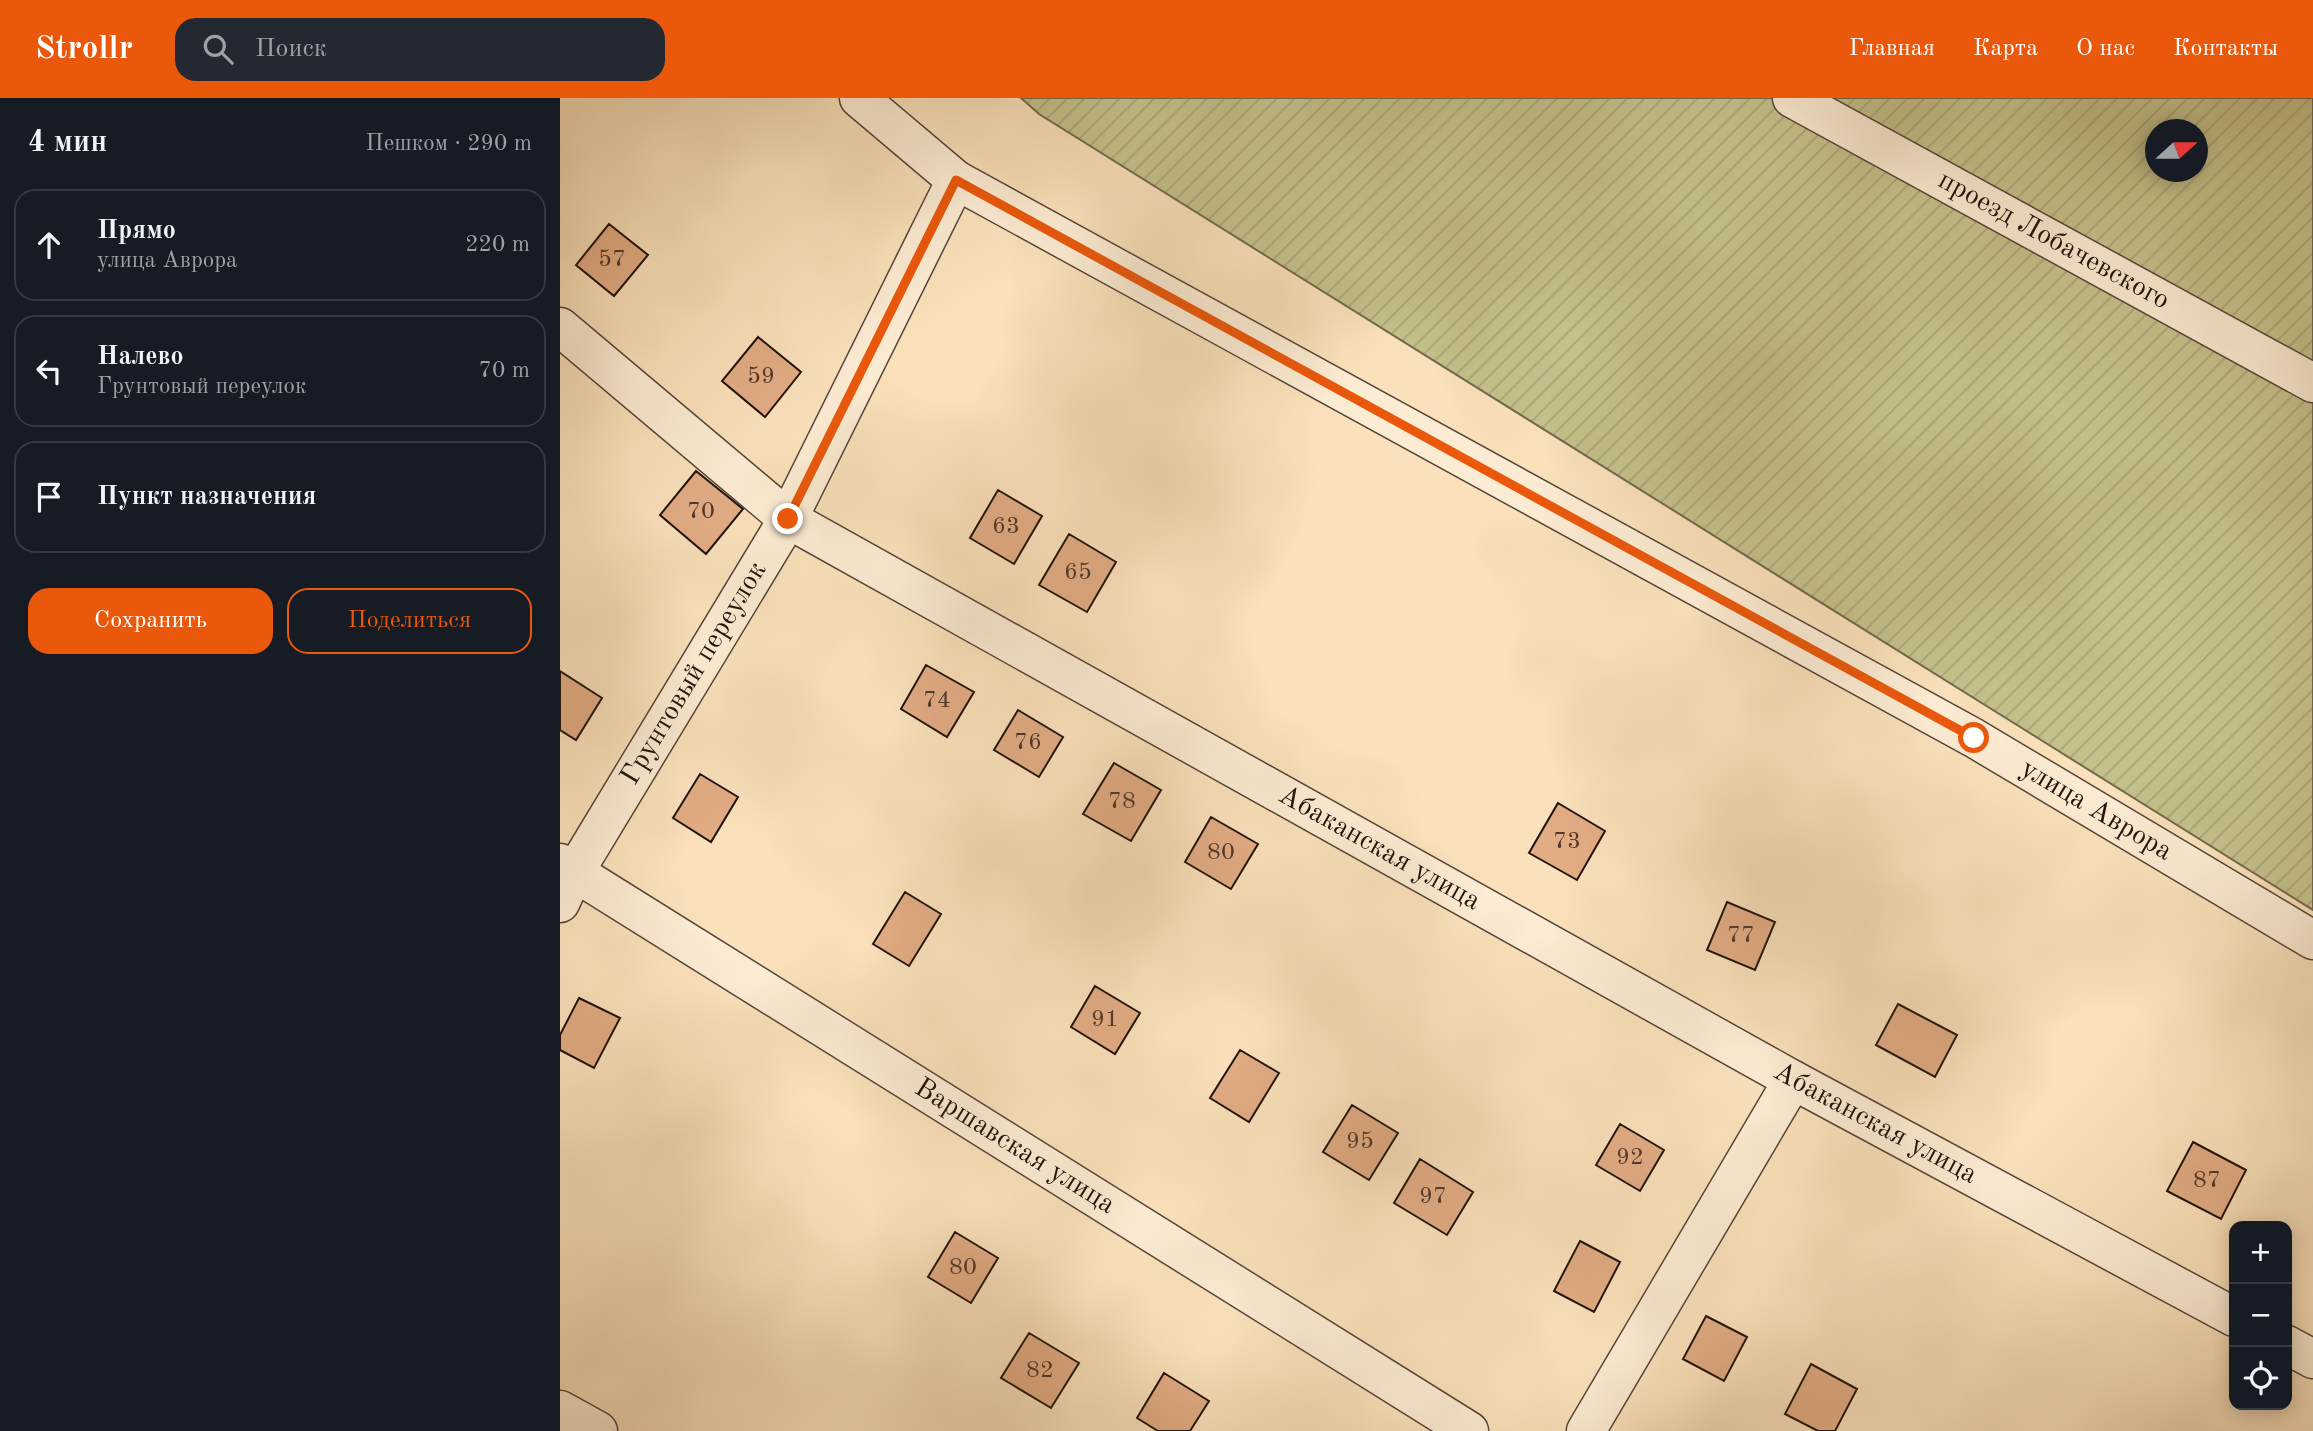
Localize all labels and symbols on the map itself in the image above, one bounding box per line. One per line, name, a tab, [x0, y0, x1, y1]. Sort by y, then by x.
north arrow	[2145, 119, 2208, 182]
street label: проезд Лобачевского	[1933, 167, 2174, 315]
house number: 57	[598, 248, 626, 272]
house number: 59	[747, 365, 775, 389]
house number: 70	[687, 500, 715, 524]
route end	[772, 503, 803, 534]
house number: 63	[992, 515, 1020, 539]
street label: Грунтовый переулок	[616, 557, 772, 790]
house number: 65	[1064, 561, 1092, 585]
house number: 74	[923, 689, 951, 713]
route start	[1958, 722, 1989, 753]
house number: 76	[1014, 731, 1042, 755]
street label: улица Аврора	[2015, 755, 2177, 867]
street label: Абаканская улица	[1273, 781, 1485, 916]
house number: 78	[1108, 790, 1136, 814]
house number: 73	[1553, 830, 1581, 854]
house number: 80	[1207, 841, 1235, 865]
house number: 77	[1727, 924, 1755, 948]
house number: 91	[1091, 1008, 1119, 1032]
street label: Абаканская улица	[1768, 1058, 1981, 1190]
street label: Варшавская улица	[909, 1074, 1120, 1220]
house number: 95	[1346, 1130, 1374, 1154]
house number: 92	[1616, 1146, 1644, 1170]
house number: 87	[2193, 1169, 2221, 1193]
house number: 97	[1419, 1185, 1447, 1209]
house number: 80	[949, 1256, 977, 1280]
house number: 82	[1026, 1359, 1054, 1383]

